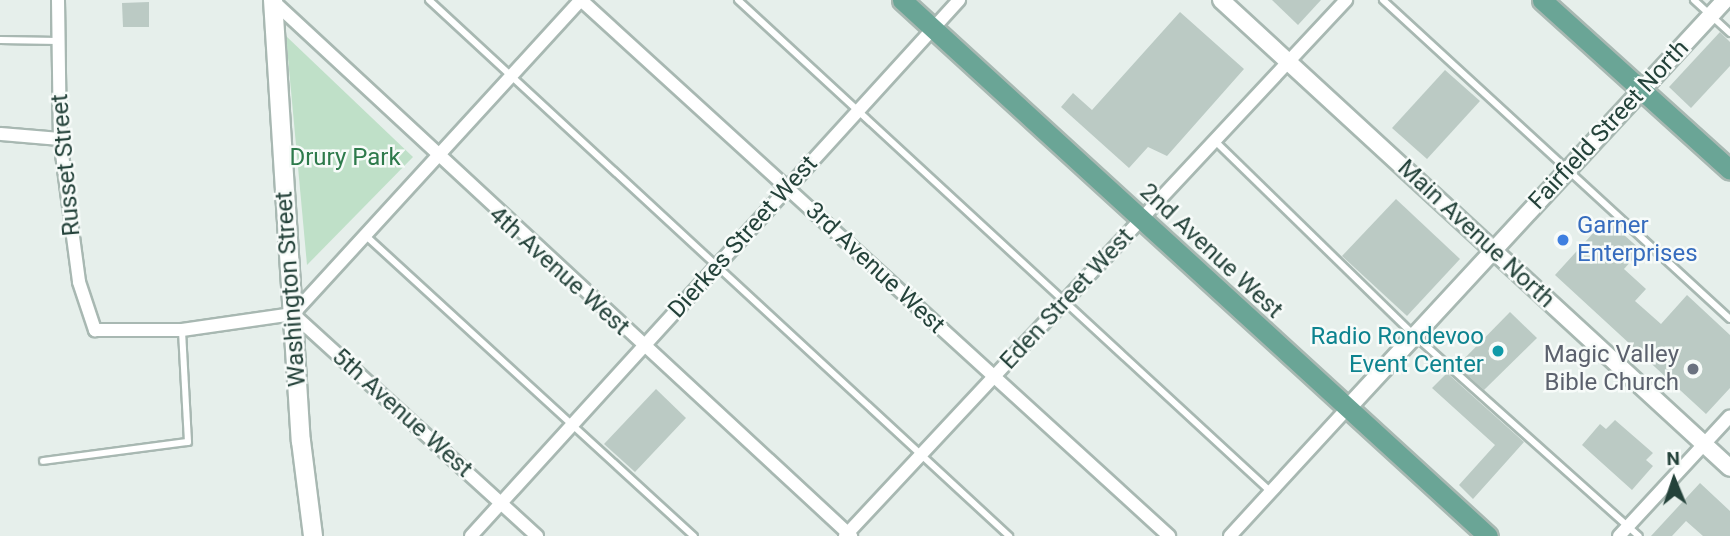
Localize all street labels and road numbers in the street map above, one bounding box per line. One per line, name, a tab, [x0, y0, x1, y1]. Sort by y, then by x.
street label: Fairfield Street North	[1523, 34, 1695, 216]
street label: Russet Street	[45, 93, 87, 237]
street label: Dierkes Street West	[663, 150, 823, 324]
street label: Main Avenue North	[1392, 154, 1560, 314]
street label: 2nd Avenue West	[1134, 178, 1288, 324]
street label: Washington Street	[270, 190, 312, 388]
street label: 3rd Avenue West	[800, 196, 950, 340]
street label: 4th Avenue West	[483, 200, 635, 342]
street label: Eden Street West	[994, 223, 1140, 375]
street label: 5th Avenue West	[326, 342, 478, 484]

